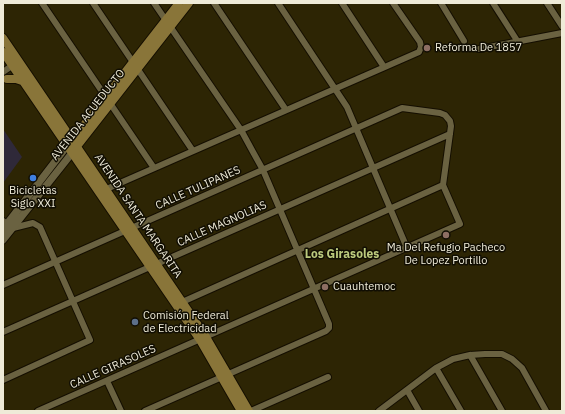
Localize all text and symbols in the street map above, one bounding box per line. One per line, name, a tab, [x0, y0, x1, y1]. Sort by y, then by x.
place label: Reforma De 1857	[435, 41, 522, 55]
marker: Reforma De 1857	[422, 43, 432, 53]
street label: AVENIDA ACUEDUCTO	[48, 67, 128, 163]
street label: AVENIDA SANTA MARGARITA	[91, 151, 185, 281]
street label: CALLE TULIPANES	[154, 163, 242, 213]
marker: Bicicletas Siglo XXI	[28, 173, 38, 183]
place label: Bicicletas Siglo XXI	[9, 184, 57, 210]
street label: CALLE MAGNOLIAS	[175, 198, 269, 250]
marker: Ma Del Refugio Pacheco De Lopez Portillo	[441, 230, 451, 240]
place label: Ma Del Refugio Pacheco De Lopez Portillo	[387, 241, 505, 267]
district label: Los Girasoles	[305, 248, 379, 262]
place label: Cuauhtemoc	[333, 280, 396, 294]
marker: Cuauhtemoc	[320, 282, 330, 292]
place label: Comisión Federal de Electricidad	[143, 309, 229, 335]
marker: Comisión Federal de Electricidad	[130, 317, 140, 327]
street label: CALLE GIRASOLES	[68, 342, 158, 392]

